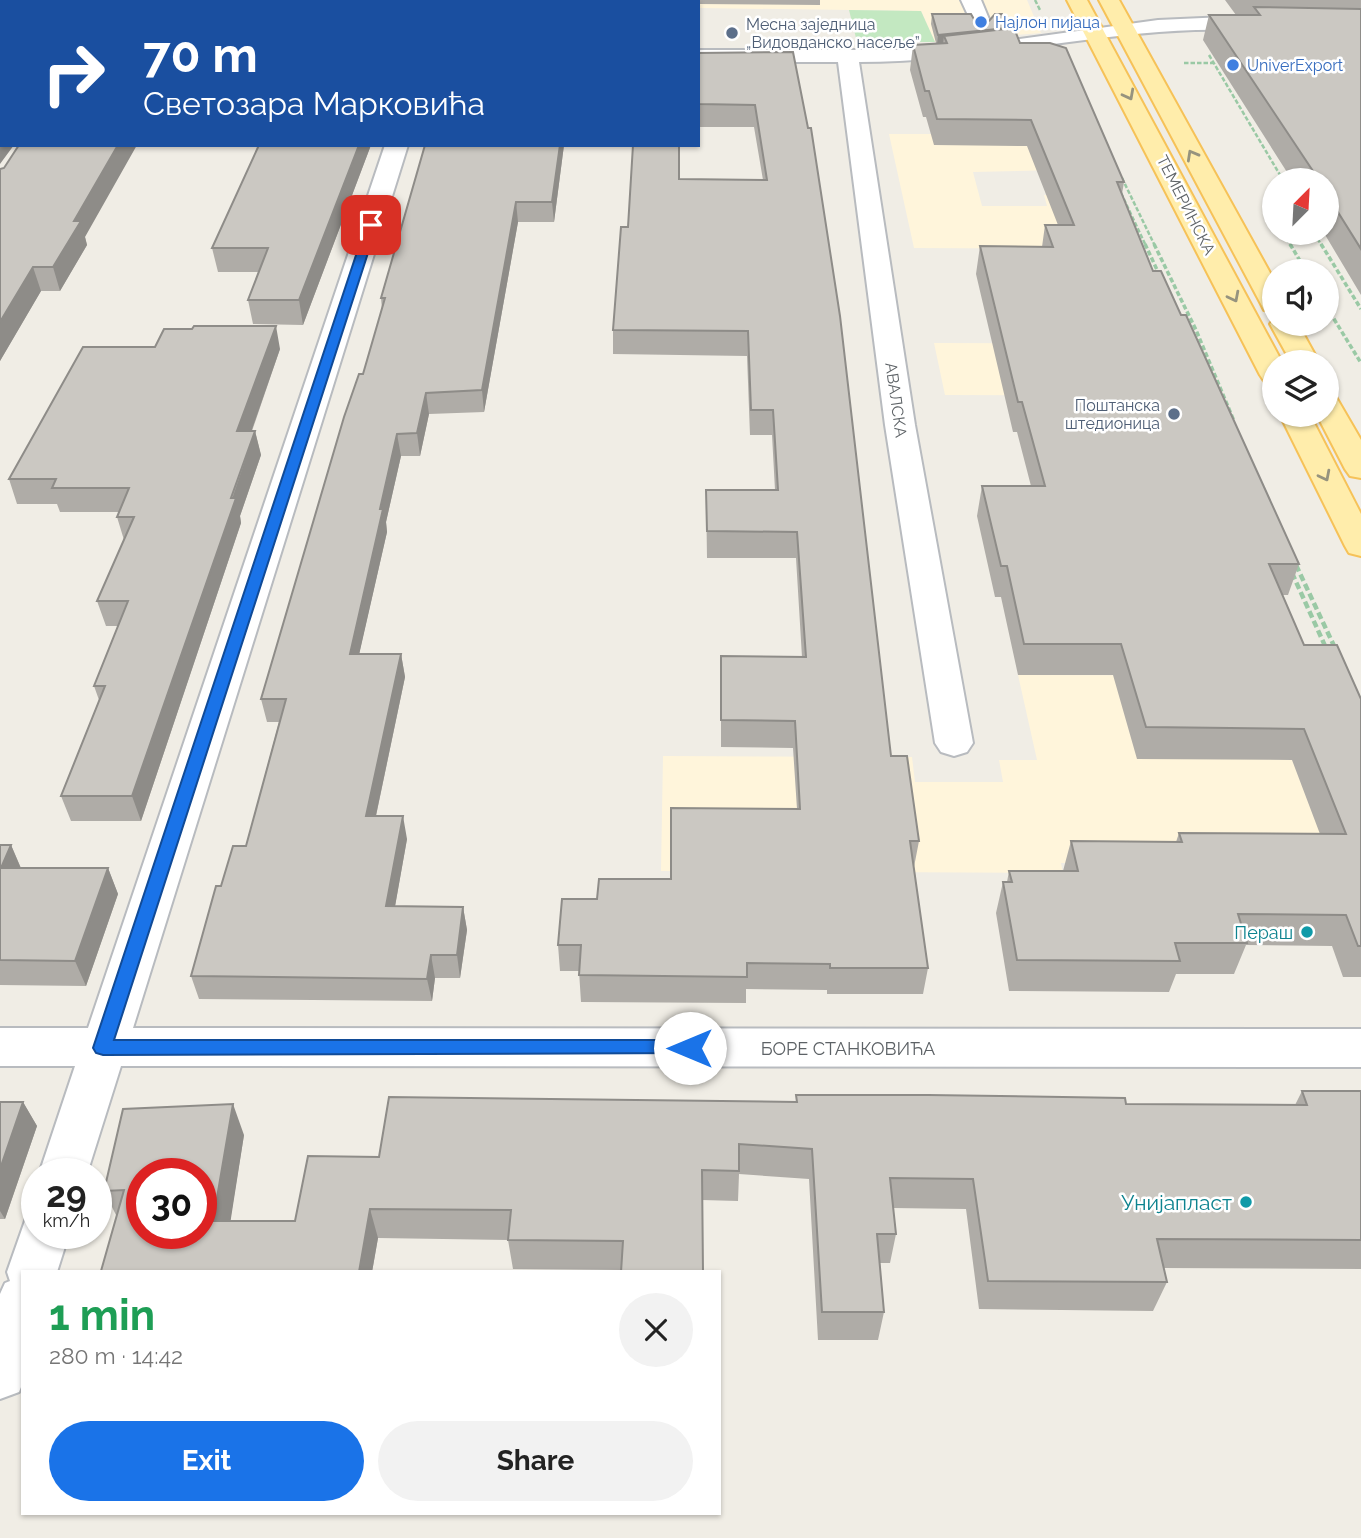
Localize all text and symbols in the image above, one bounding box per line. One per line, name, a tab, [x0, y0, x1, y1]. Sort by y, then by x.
place label: Најлон пијаца	[995, 13, 1100, 32]
marker: Најлон пијаца	[973, 14, 989, 30]
place label: Месна заједница „Видовданско насеље”	[746, 15, 920, 52]
marker: Месна заједница „Видовданско насеље”	[724, 25, 740, 41]
text: 70 m	[143, 26, 258, 83]
icon: right	[28, 28, 119, 119]
place label: UniverExport	[1247, 56, 1344, 75]
marker: UniverExport	[1225, 57, 1241, 73]
text: Светозара Марковића	[143, 85, 485, 122]
one-way arrow	[1120, 88, 1134, 100]
one-way arrow	[1187, 149, 1201, 162]
street label: ТЕМЕРИНСКА	[1153, 152, 1219, 258]
north arrow	[1262, 168, 1339, 245]
map controls	[1262, 168, 1339, 427]
pin	[341, 195, 401, 255]
icon: arrive	[352, 206, 390, 244]
button: sound	[1262, 259, 1339, 336]
one-way arrow	[1225, 290, 1239, 302]
button: layers	[1262, 350, 1339, 427]
street label: АВАЛСКА	[881, 361, 911, 439]
place label: Поштанска штедионица	[1065, 396, 1160, 433]
marker: Поштанска штедионица	[1166, 406, 1182, 422]
one-way arrow	[1317, 469, 1331, 481]
place label: Пераш	[1234, 922, 1293, 943]
marker: Пераш	[1299, 924, 1315, 940]
position arrow	[653, 1011, 727, 1085]
street label: БОРЕ СТАНКОВИЋА	[761, 1038, 935, 1059]
speed limit sign: 30	[126, 1158, 217, 1249]
text: 29	[46, 1174, 87, 1215]
place label: Унијапласт	[1121, 1190, 1232, 1215]
marker: Унијапласт	[1238, 1194, 1254, 1210]
text: km/h	[43, 1210, 90, 1231]
text: 1 min	[49, 1291, 155, 1340]
button: close	[619, 1293, 693, 1367]
text: 280 m · 14:42	[49, 1342, 183, 1369]
button: Exit	[49, 1421, 364, 1501]
button: Share	[378, 1421, 693, 1501]

